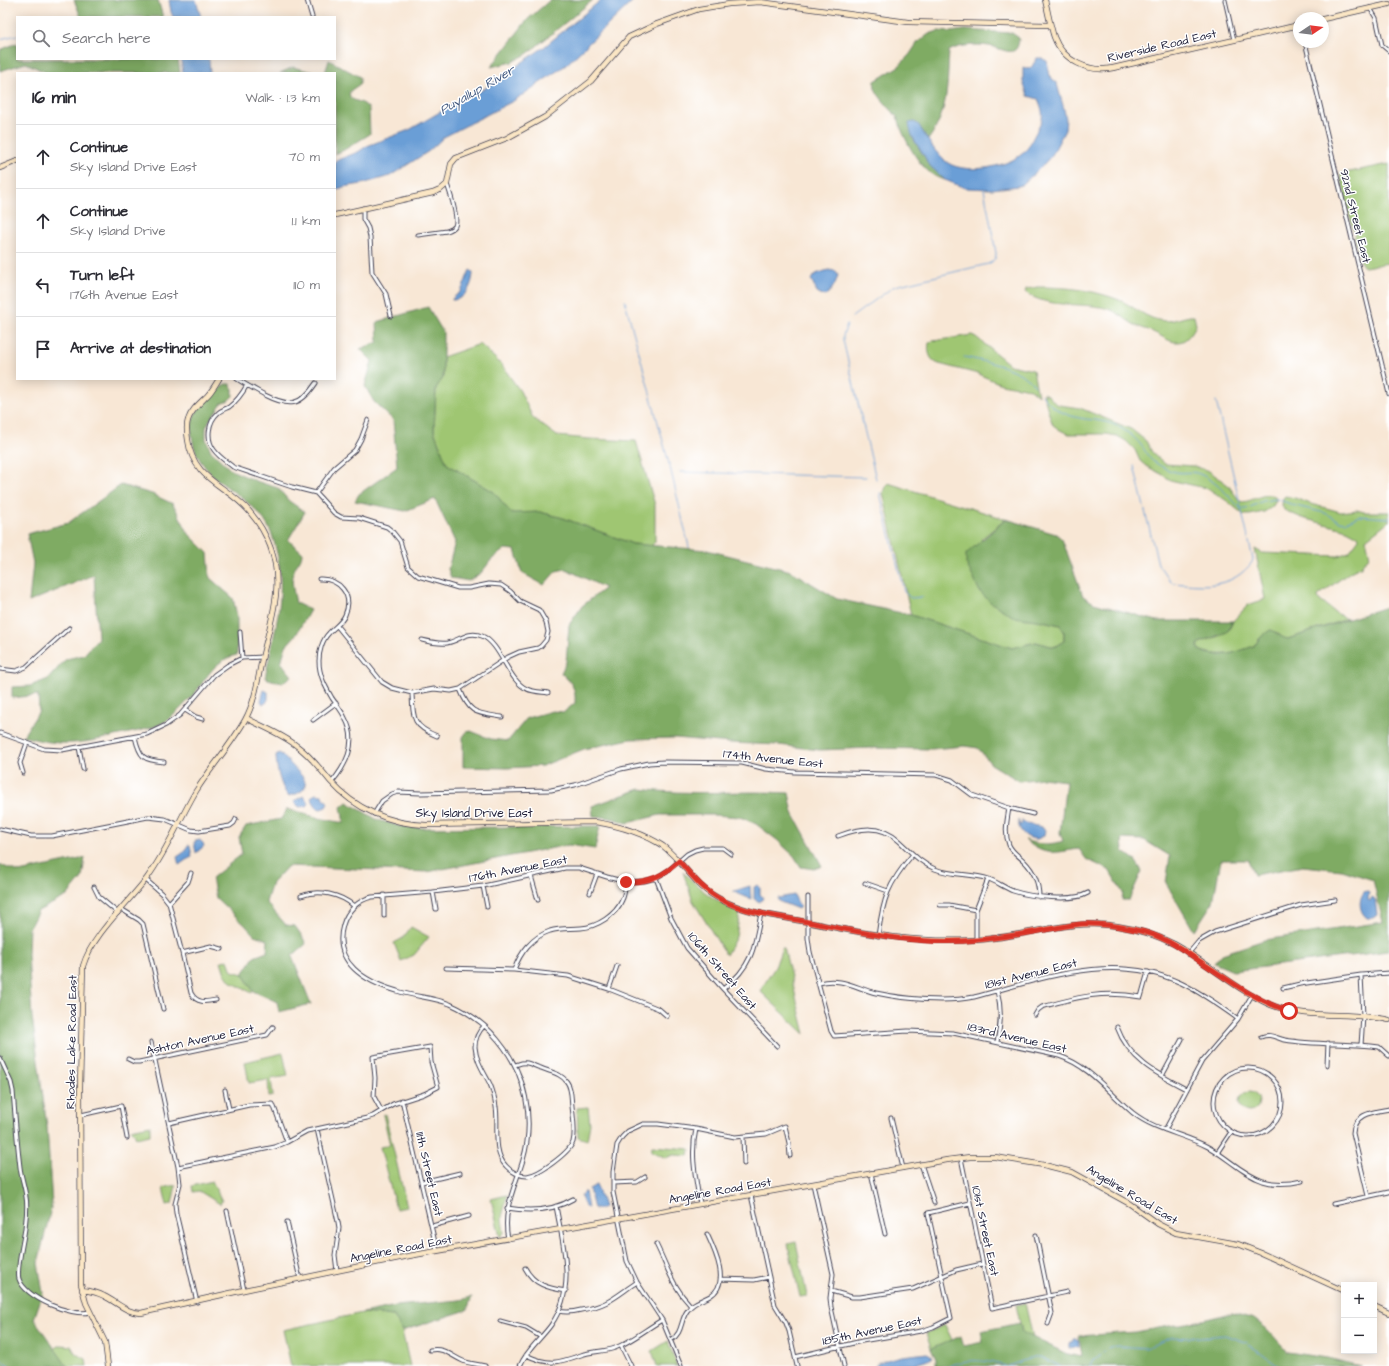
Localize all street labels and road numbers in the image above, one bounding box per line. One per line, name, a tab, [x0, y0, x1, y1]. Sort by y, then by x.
street label: Riverside Road East	[1106, 25, 1218, 67]
street label: 92nd Street East	[1335, 167, 1375, 265]
street label: 174th Avenue East	[722, 745, 824, 773]
street label: Sky Island Drive East	[415, 805, 533, 823]
street label: 176th Avenue East	[467, 851, 569, 887]
street label: 106th Street East	[683, 928, 761, 1014]
street label: 181st Avenue East	[983, 954, 1079, 994]
street label: Rhodes Lake Road East	[62, 975, 82, 1109]
street label: 183rd Avenue East	[966, 1018, 1068, 1058]
street label: Ashton Avenue East	[144, 1020, 256, 1060]
street label: 111th Street East	[411, 1130, 447, 1218]
street label: Angeline Road East	[1083, 1161, 1181, 1230]
street label: Angeline Road East	[667, 1174, 773, 1209]
street label: 101st Street East	[967, 1184, 1003, 1278]
street label: Angeline Road East	[348, 1231, 454, 1268]
street label: 185th Avenue East	[821, 1312, 923, 1350]

